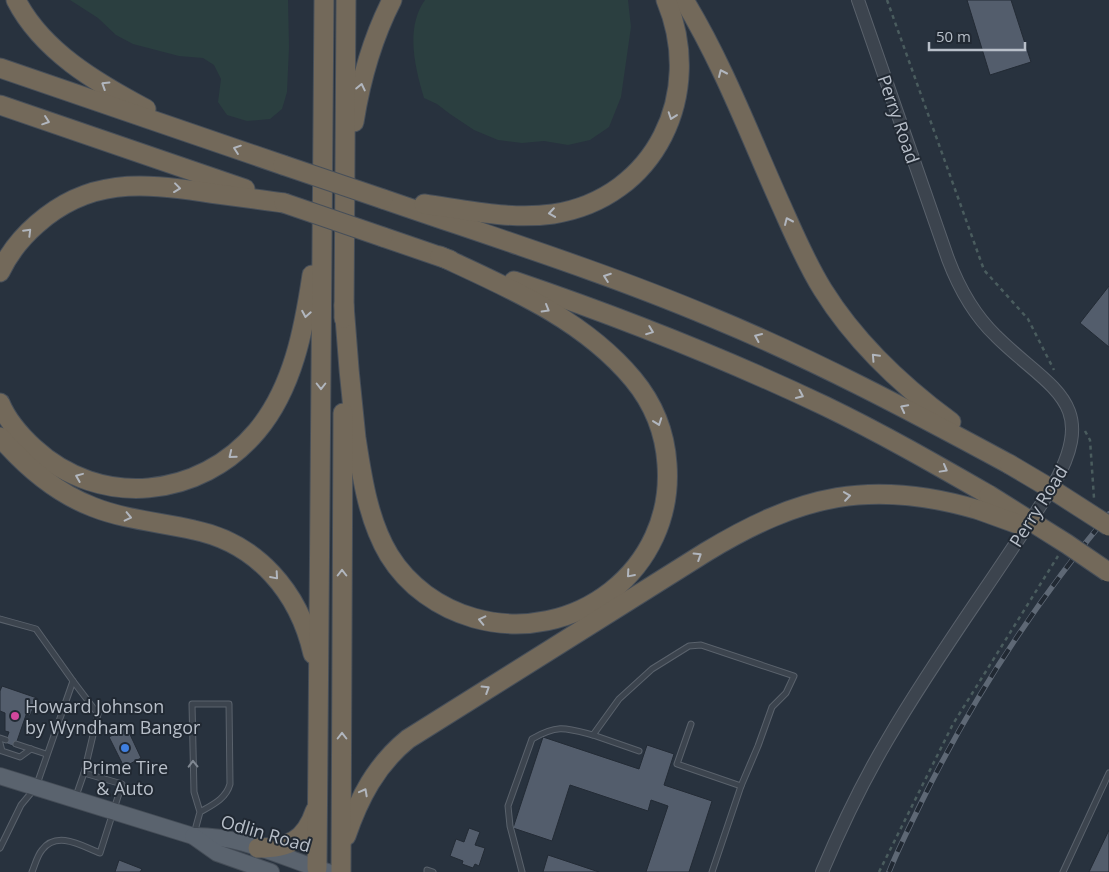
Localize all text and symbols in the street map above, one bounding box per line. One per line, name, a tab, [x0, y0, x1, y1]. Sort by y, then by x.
scale bar	[929, 20, 1025, 52]
text: 50 m	[936, 26, 971, 46]
one-way arrow	[717, 69, 728, 78]
street label: Perry Road	[873, 71, 925, 167]
one-way arrow	[101, 82, 110, 92]
one-way arrow	[355, 83, 365, 92]
one-way arrow	[668, 111, 678, 119]
one-way arrow	[41, 115, 50, 125]
one-way arrow	[234, 145, 242, 155]
one-way arrow	[173, 183, 182, 193]
one-way arrow	[548, 208, 557, 218]
one-way arrow	[784, 217, 795, 226]
one-way arrow	[22, 229, 31, 238]
one-way arrow	[603, 273, 611, 283]
one-way arrow	[541, 303, 550, 313]
one-way arrow	[301, 310, 311, 319]
one-way arrow	[646, 325, 654, 335]
one-way arrow	[754, 332, 763, 343]
one-way arrow	[872, 353, 881, 362]
one-way arrow	[316, 382, 326, 390]
one-way arrow	[795, 388, 804, 399]
one-way arrow	[900, 404, 909, 414]
one-way arrow	[652, 417, 662, 426]
one-way arrow	[229, 450, 238, 458]
street label: Perry Road	[1003, 461, 1073, 551]
one-way arrow	[939, 463, 948, 473]
one-way arrow	[75, 473, 84, 483]
one-way arrow	[844, 491, 852, 502]
one-way arrow	[123, 511, 132, 522]
one-way arrow	[693, 553, 702, 563]
one-way arrow	[627, 568, 636, 577]
one-way arrow	[337, 569, 348, 577]
one-way arrow	[269, 571, 278, 580]
one-way arrow	[478, 615, 487, 626]
one-way arrow	[481, 685, 490, 695]
place label: Howard Johnson by Wyndham Bangor	[25, 694, 201, 739]
marker: Howard Johnson by Wyndham Bangor	[9, 710, 21, 722]
one-way arrow	[337, 732, 347, 740]
marker: Prime Tire & Auto	[119, 742, 131, 754]
place label: Prime Tire & Auto	[82, 755, 168, 800]
one-way arrow	[188, 760, 199, 768]
one-way arrow	[358, 788, 368, 797]
street label: Odlin Road	[218, 809, 314, 857]

